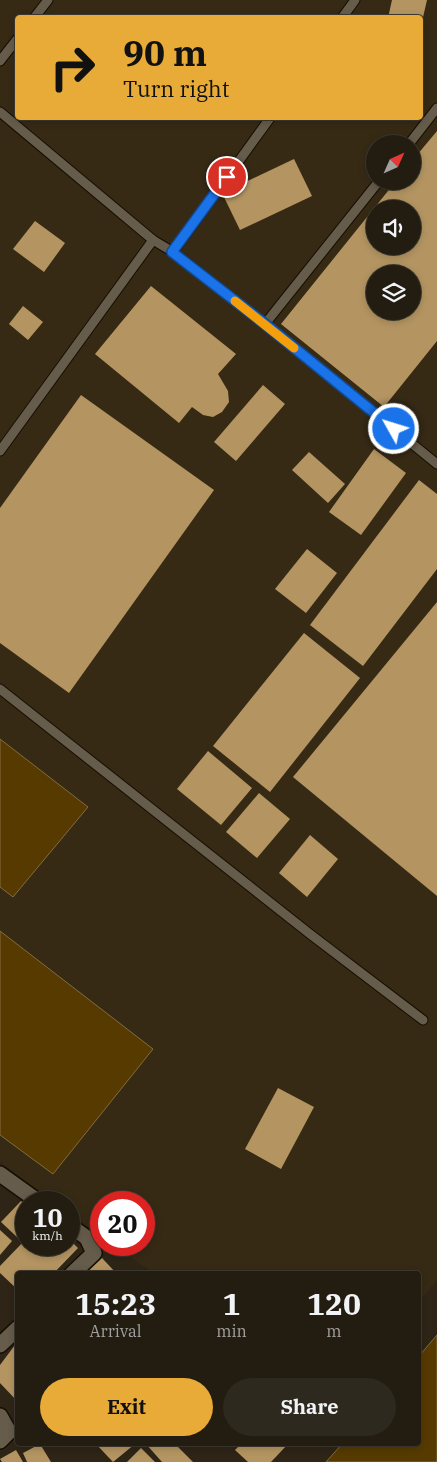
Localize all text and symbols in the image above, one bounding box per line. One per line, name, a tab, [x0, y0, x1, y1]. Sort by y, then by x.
text: 90 m	[123, 30, 207, 76]
icon: right	[40, 35, 105, 100]
text: Turn right	[123, 74, 230, 103]
north arrow	[366, 135, 421, 190]
map controls	[366, 135, 421, 320]
pin	[206, 156, 248, 198]
icon: arrive	[213, 163, 241, 191]
button: sound	[366, 200, 421, 255]
button: layers	[366, 265, 421, 320]
position arrow	[367, 402, 419, 454]
speed limit sign: 20	[90, 1191, 155, 1256]
text: 10	[32, 1201, 63, 1234]
text: km/h	[32, 1228, 63, 1243]
text: 15:23	[75, 1284, 156, 1323]
text: 1	[223, 1284, 241, 1323]
text: 120	[307, 1284, 361, 1323]
text: Arrival	[90, 1321, 142, 1341]
text: min	[216, 1321, 247, 1341]
text: m	[326, 1321, 342, 1341]
button: Exit	[40, 1378, 213, 1436]
button: Share	[223, 1378, 396, 1436]

